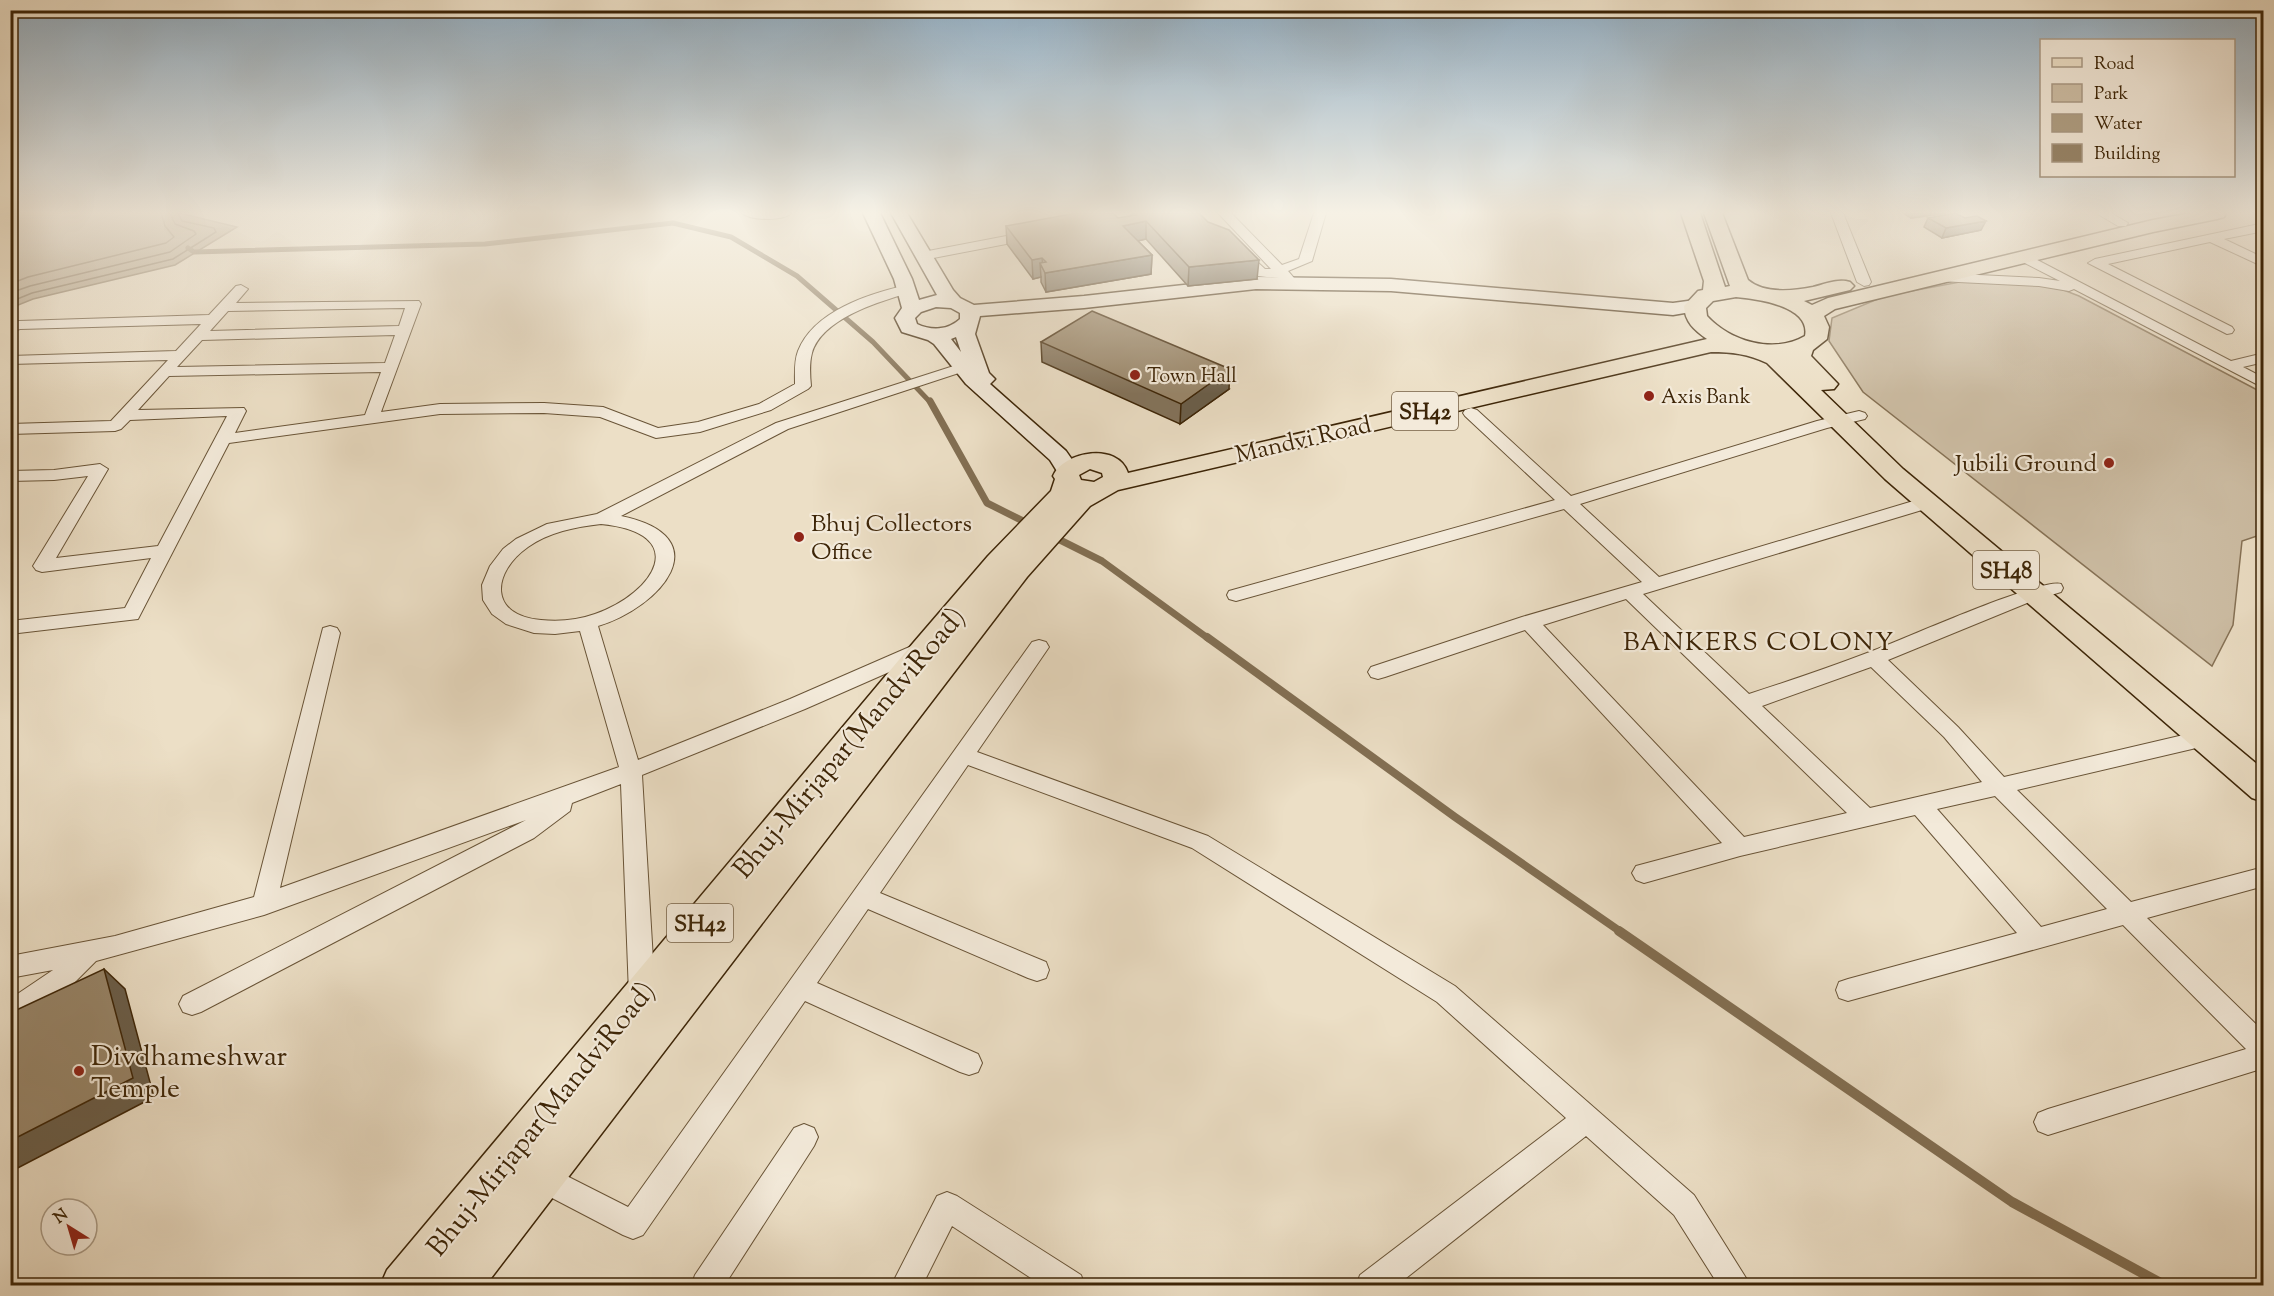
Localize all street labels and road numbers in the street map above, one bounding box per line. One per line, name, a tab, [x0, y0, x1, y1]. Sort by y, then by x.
road number: SH42	[1392, 392, 1458, 430]
street label: Mandvi Road	[1232, 409, 1375, 473]
road number: SH48	[1973, 551, 2039, 589]
street label: Bhuj-Mirjapar(MandviRoad)	[724, 599, 976, 888]
road number: SH42	[667, 904, 733, 942]
street label: Bhuj-Mirjapar(MandviRoad)	[419, 974, 666, 1266]

